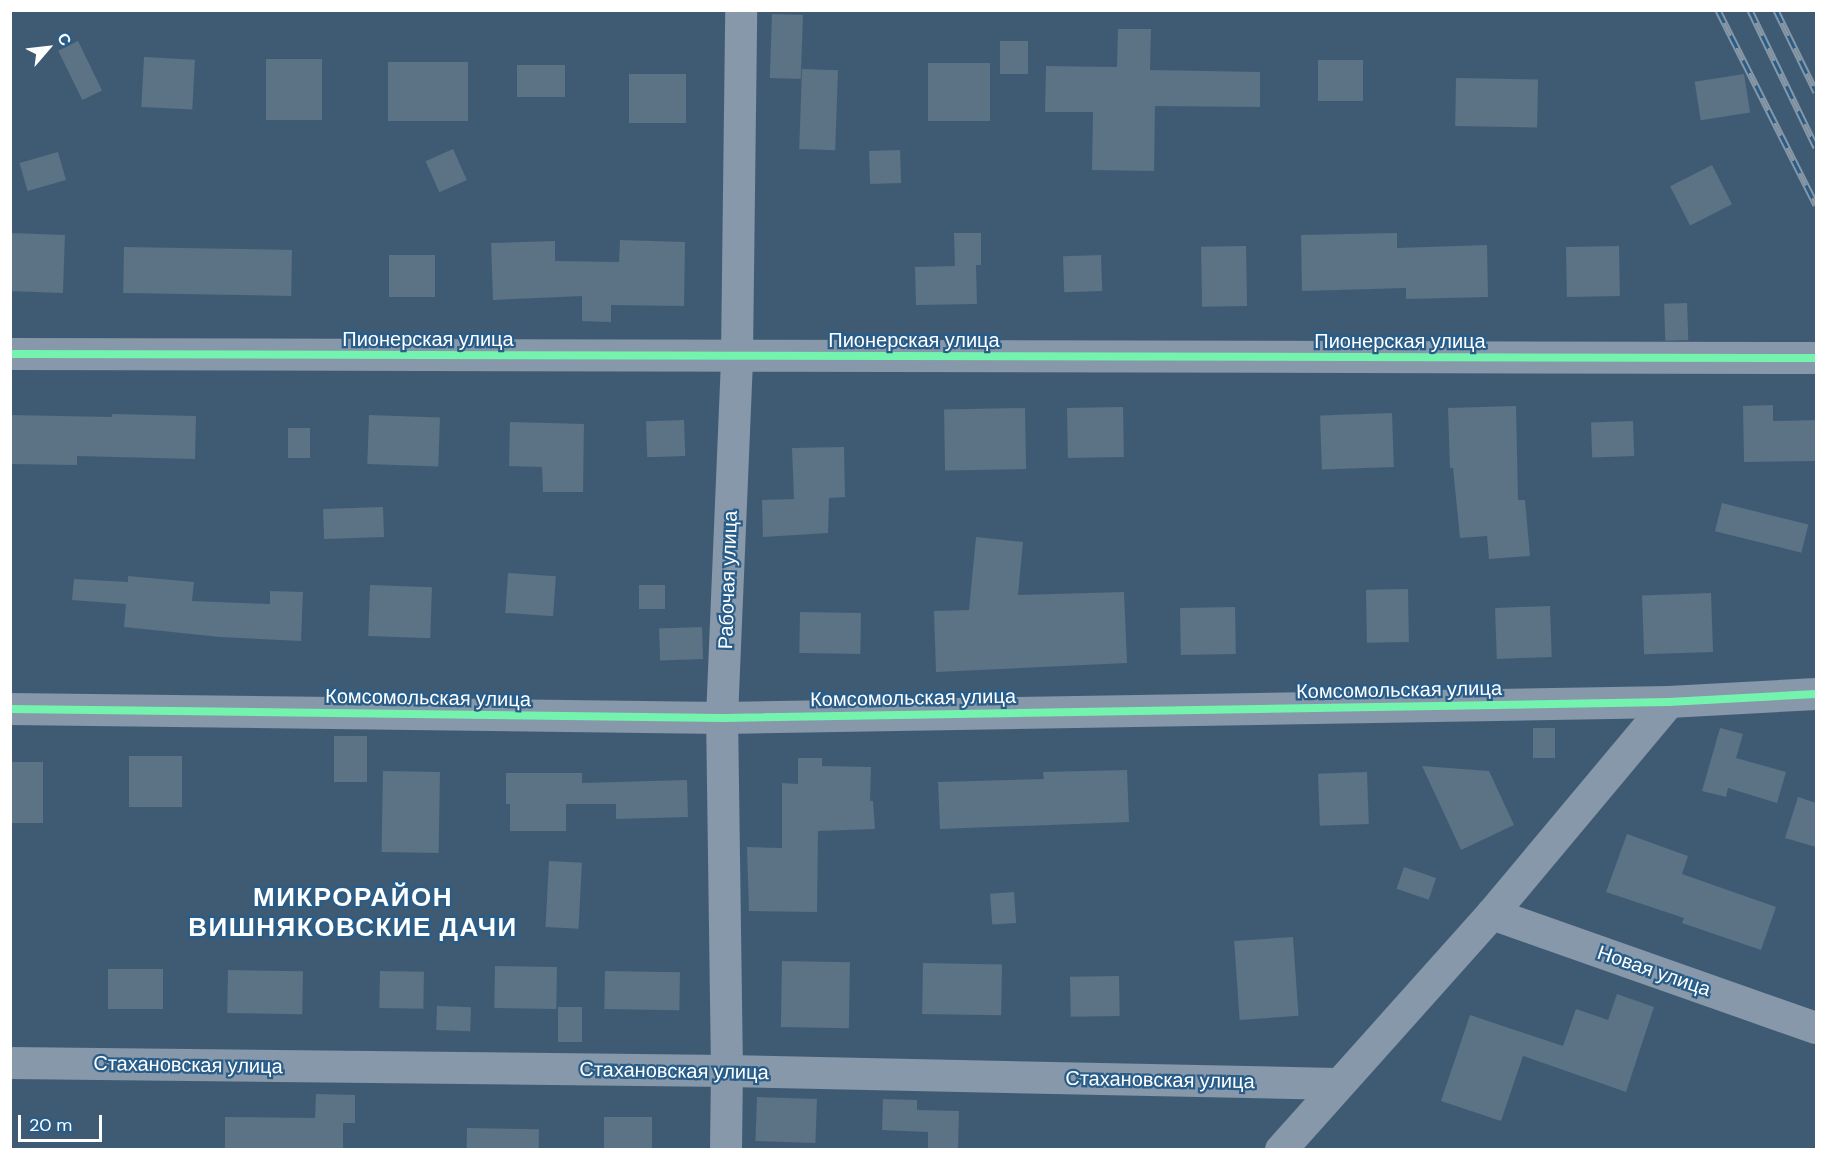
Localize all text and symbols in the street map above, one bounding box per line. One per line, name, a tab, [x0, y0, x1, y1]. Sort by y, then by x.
north arrow	[18, 18, 78, 78]
text: С	[52, 29, 76, 49]
street label: Пионерская улица	[342, 327, 514, 351]
street label: Пионерская улица	[828, 328, 1000, 352]
street label: Пионерская улица	[1314, 329, 1486, 353]
street label: Рабочая улица	[714, 510, 742, 650]
street label: Комсомольская улица	[1296, 676, 1502, 704]
street label: Комсомольская улица	[325, 684, 531, 712]
street label: Комсомольская улица	[810, 684, 1016, 712]
district label: МИКРОРАЙОН ВИШНЯКОВСКИЕ ДАЧИ	[188, 882, 518, 944]
street label: Новая улица	[1594, 940, 1714, 1002]
street label: Стахановская улица	[93, 1051, 283, 1079]
street label: Стахановская улица	[579, 1057, 769, 1085]
street label: Стахановская улица	[1065, 1066, 1255, 1094]
scale bar	[21, 1103, 105, 1141]
text: 20 m	[29, 1113, 72, 1137]

